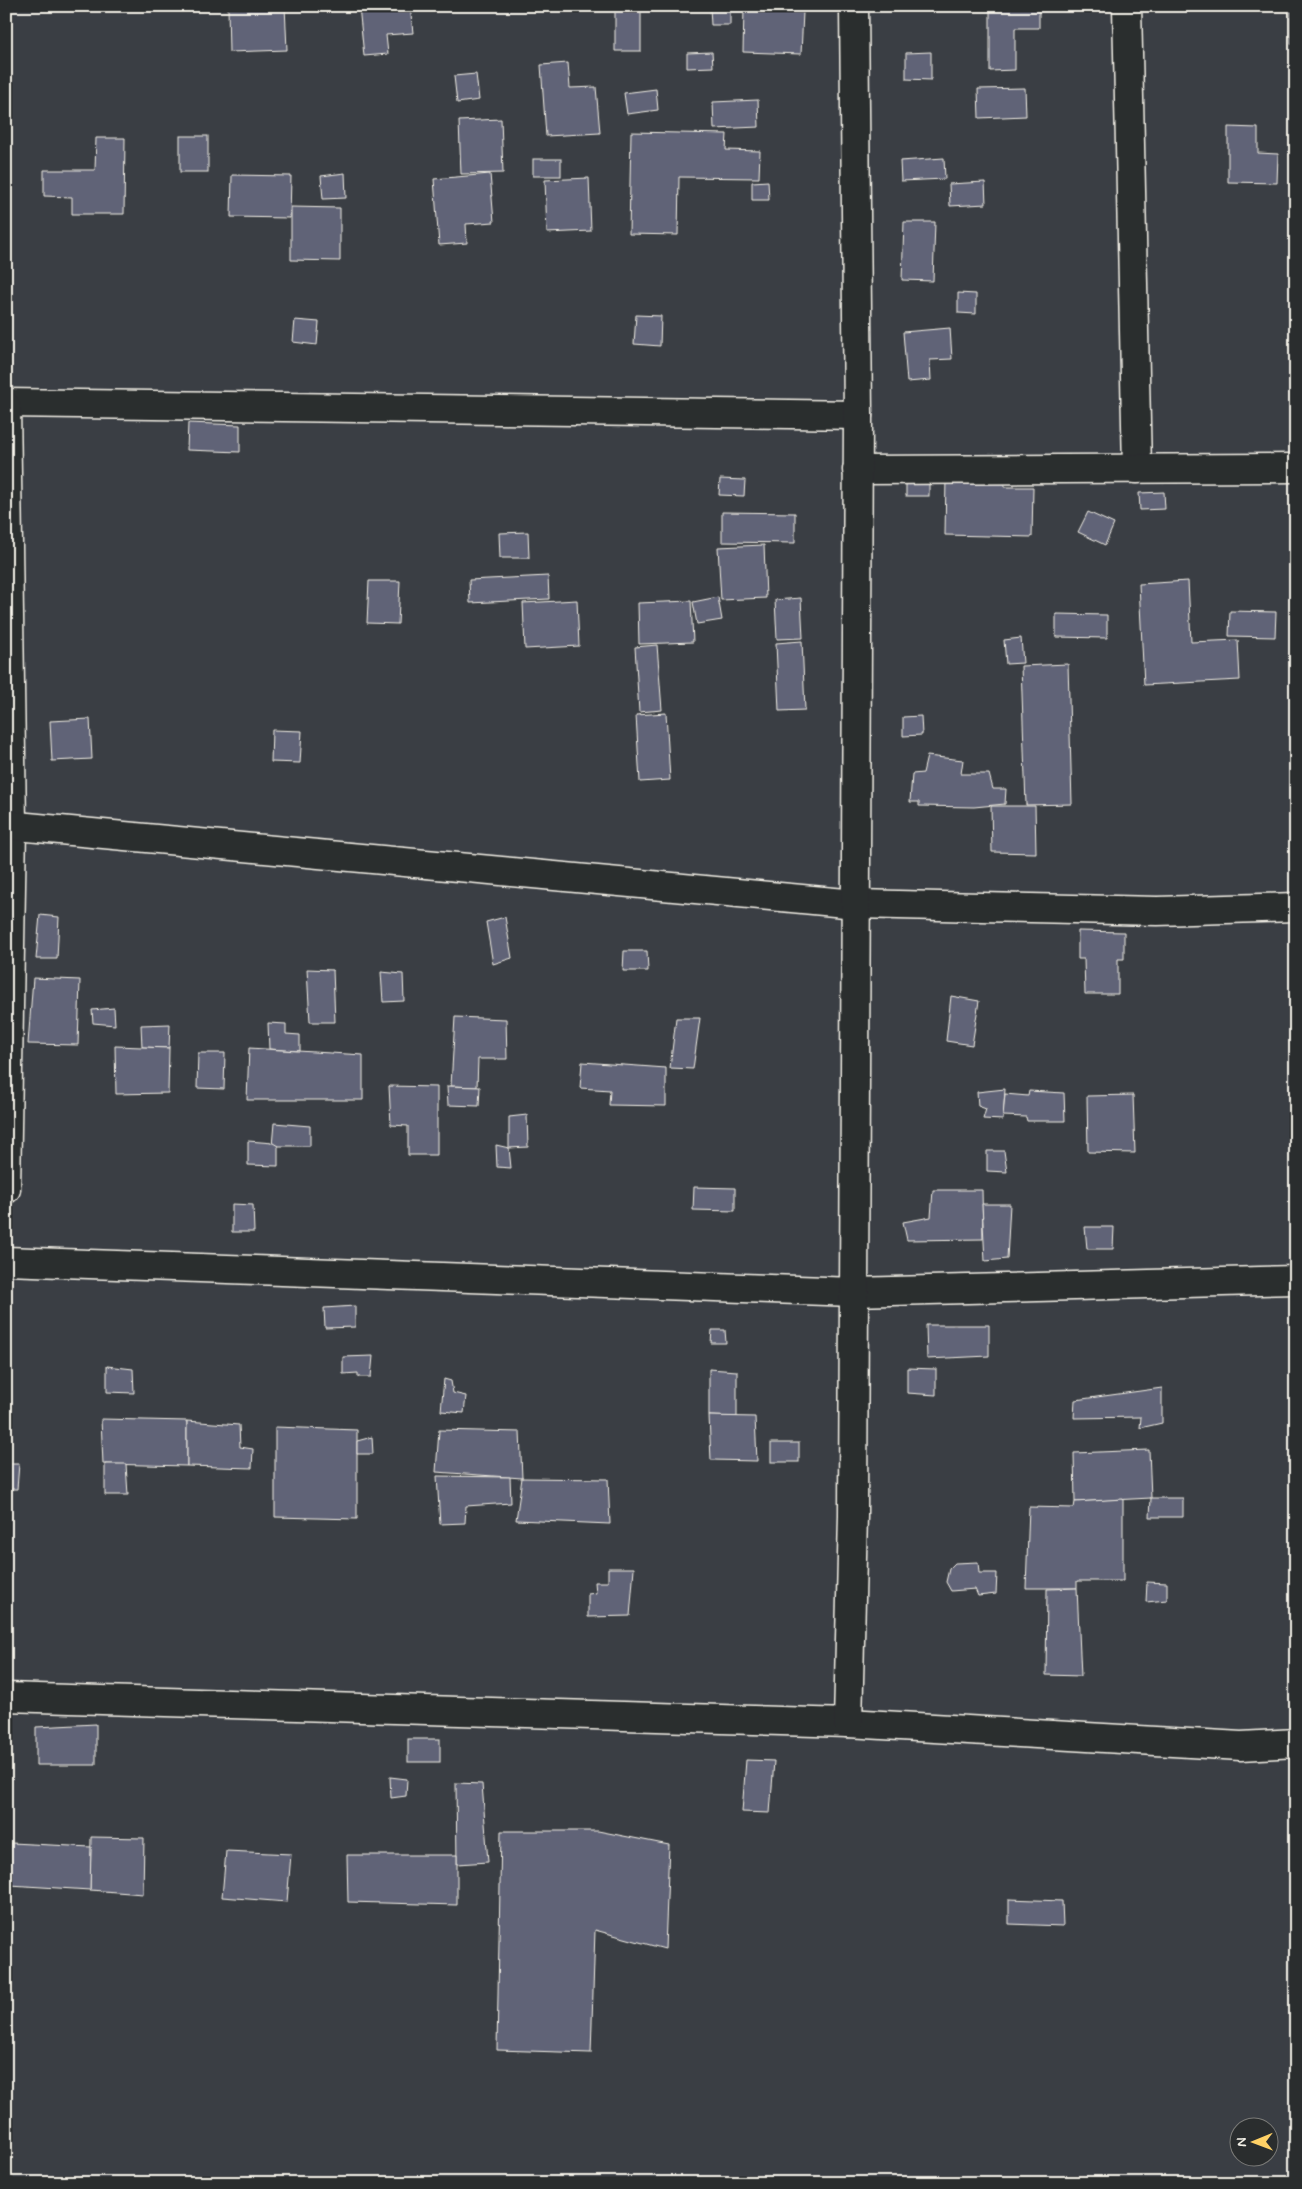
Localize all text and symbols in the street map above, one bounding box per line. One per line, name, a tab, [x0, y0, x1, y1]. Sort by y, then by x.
north arrow	[1230, 2116, 1280, 2166]
text: N	[1233, 2137, 1251, 2147]

